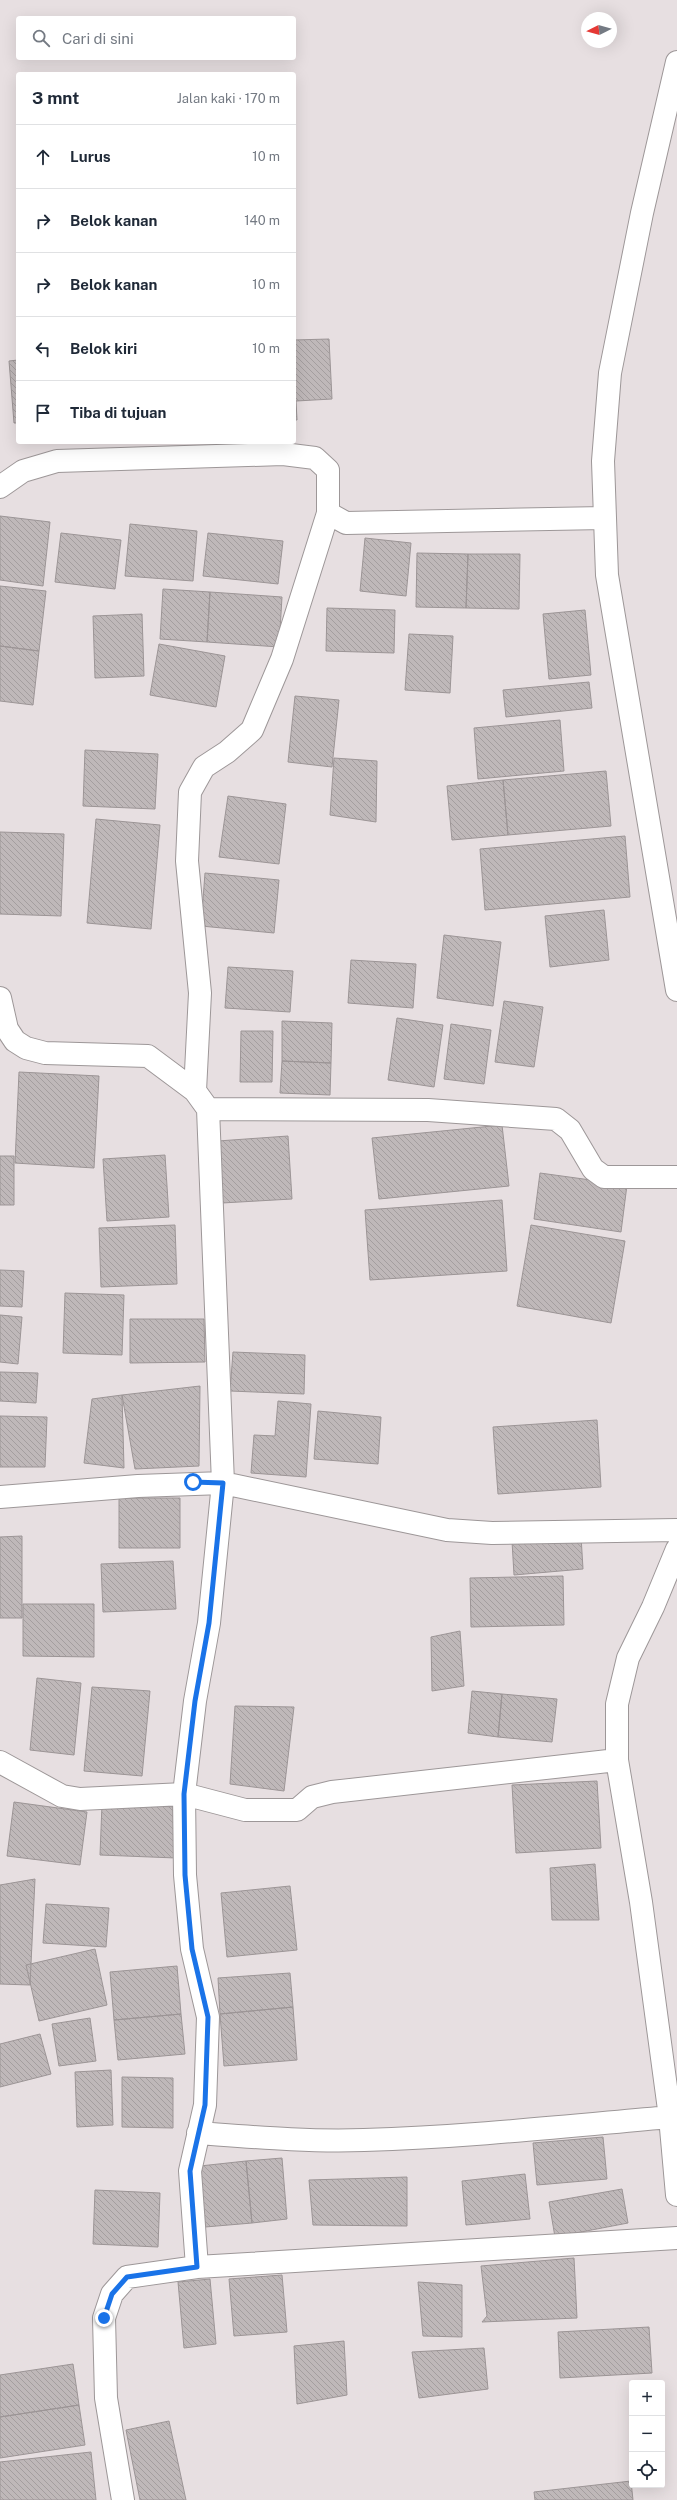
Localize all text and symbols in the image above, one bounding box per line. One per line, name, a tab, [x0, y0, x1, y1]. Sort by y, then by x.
north arrow	[581, 12, 617, 48]
search box	[16, 16, 296, 60]
icon: search	[30, 27, 52, 49]
text: Cari di sini	[62, 30, 134, 47]
text: 3 mnt	[32, 88, 79, 108]
text: Jalan kaki · 170 m	[177, 91, 280, 106]
icon: ahead	[32, 146, 54, 168]
text: Lurus	[70, 148, 111, 165]
text: 10 m	[252, 149, 280, 164]
icon: right	[32, 210, 54, 232]
text: Belok kanan	[70, 212, 157, 229]
text: 140 m	[244, 213, 280, 228]
icon: right	[32, 274, 54, 296]
text: Belok kanan	[70, 276, 157, 293]
text: 10 m	[252, 277, 280, 292]
icon: left	[32, 338, 54, 360]
text: Belok kiri	[70, 340, 137, 357]
text: 10 m	[252, 341, 280, 356]
icon: arrive	[32, 402, 54, 424]
text: Tiba di tujuan	[70, 404, 166, 421]
route start	[184, 1473, 202, 1491]
route end	[95, 2309, 113, 2327]
map controls	[629, 2380, 665, 2488]
button: +	[629, 2380, 665, 2416]
button: −	[629, 2416, 665, 2452]
button: locate	[629, 2452, 665, 2488]

